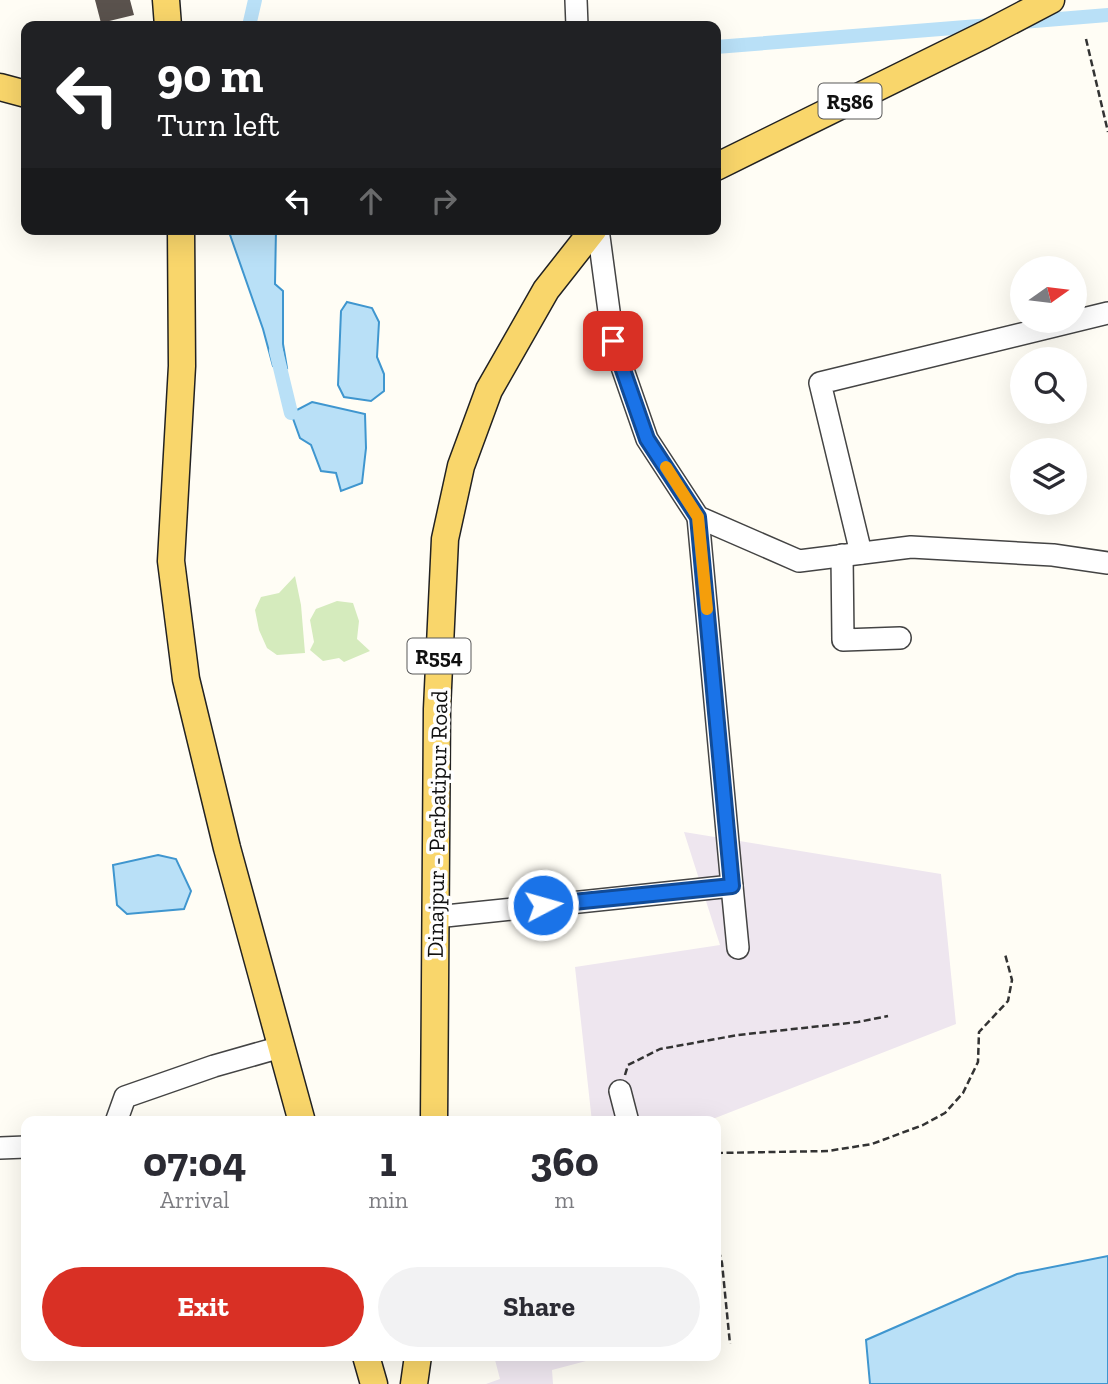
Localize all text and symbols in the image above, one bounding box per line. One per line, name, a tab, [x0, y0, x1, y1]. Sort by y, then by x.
text: 90 m	[157, 46, 264, 105]
icon: left	[42, 49, 133, 140]
road number: R586	[818, 84, 882, 119]
text: Turn left	[157, 106, 279, 144]
icon: left	[279, 182, 317, 220]
icon: ahead	[352, 182, 390, 220]
icon: right	[425, 182, 463, 220]
north arrow	[1010, 256, 1087, 332]
map controls	[1010, 256, 1087, 515]
pin	[583, 311, 643, 371]
icon: arrive	[594, 322, 632, 360]
button: search	[1010, 347, 1087, 424]
button: layers	[1010, 438, 1087, 515]
road number: R554	[408, 638, 471, 674]
street label: Dinajpur - Parbatipur Road	[421, 690, 453, 958]
position arrow	[506, 868, 580, 942]
text: 07:04	[143, 1136, 247, 1187]
text: 1	[380, 1136, 397, 1187]
text: 360	[530, 1136, 599, 1187]
text: Arrival	[160, 1186, 229, 1214]
text: min	[368, 1186, 408, 1214]
text: m	[555, 1186, 574, 1214]
button: Exit	[42, 1267, 364, 1347]
button: Share	[378, 1267, 700, 1347]

